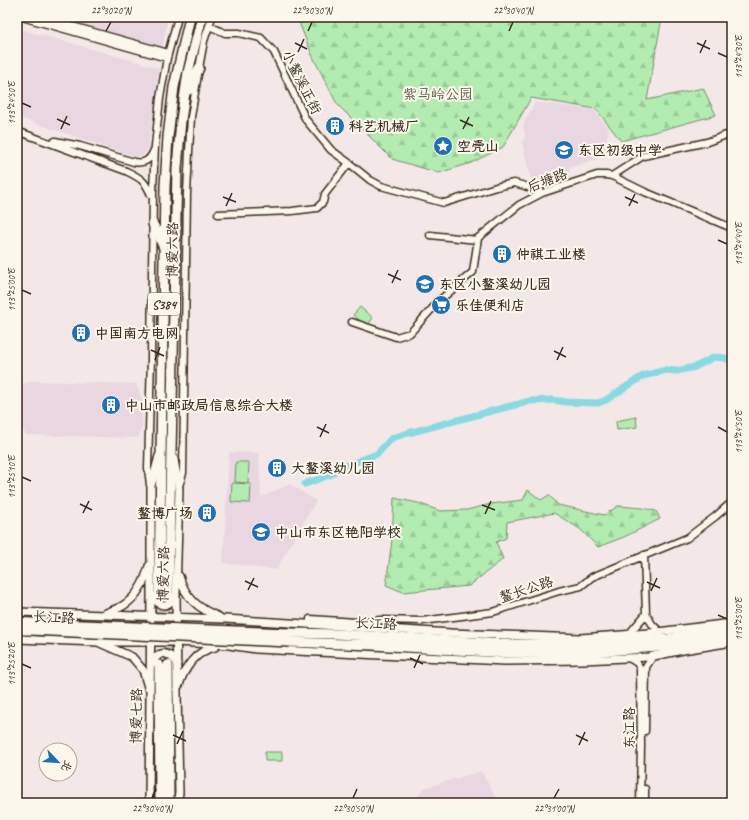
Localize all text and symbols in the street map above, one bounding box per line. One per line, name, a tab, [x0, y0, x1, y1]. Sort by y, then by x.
text: 22°30'20"N	[91, 4, 133, 17]
text: 22°30'30"N	[292, 4, 334, 17]
text: 22°30'40"N	[493, 4, 535, 17]
text: 113°24'30"E	[732, 34, 745, 79]
street label: 小鳌溪正街	[278, 47, 325, 117]
text: 113°24'50"E	[5, 80, 18, 125]
park label: 紫马岭公园	[403, 86, 473, 103]
building icon: 科艺机械厂	[324, 115, 346, 137]
place label: 科艺机械厂	[349, 118, 419, 135]
place icon: 空壳山	[432, 135, 454, 157]
place label: 空壳山	[457, 138, 499, 155]
school or university icon: 东区初级中学	[553, 139, 575, 161]
place label: 东区初级中学	[578, 142, 662, 159]
street label: 后塘路	[525, 165, 570, 196]
text: 113°24'40"E	[732, 221, 745, 266]
street label: 博爱六路	[164, 222, 181, 278]
building icon: 仲祺工业楼	[491, 243, 513, 265]
place label: 仲祺工业楼	[516, 246, 586, 263]
text: 113°25'00"E	[5, 267, 18, 312]
school or university icon: 东区小鳌溪幼儿园	[414, 273, 436, 295]
place label: 东区小鳌溪幼儿园	[439, 276, 551, 293]
road number: S384	[148, 293, 180, 315]
supermarket icon: 乐佳便利店	[430, 294, 452, 316]
place label: 乐佳便利店	[455, 297, 525, 314]
building icon: 中国南方电网	[70, 322, 92, 344]
place label: 中国南方电网	[95, 325, 179, 342]
building icon: 中山市邮政局信息综合大楼	[100, 394, 122, 416]
place label: 中山市邮政局信息综合大楼	[125, 397, 293, 414]
text: 113°24'50"E	[732, 409, 745, 454]
text: 113°25'10"E	[5, 454, 18, 499]
building icon: 大鳌溪幼儿园	[266, 457, 288, 479]
place label: 大鳌溪幼儿园	[291, 460, 375, 477]
building icon: 鳌博广场	[196, 502, 218, 524]
place label: 鳌博广场	[137, 505, 193, 522]
school or university icon: 中山市东区艳阳学校	[250, 521, 272, 543]
place label: 中山市东区艳阳学校	[275, 524, 401, 541]
street label: 博爱六路	[155, 546, 172, 602]
street label: 鳌长公路	[497, 573, 555, 606]
text: 113°25'00"E	[732, 596, 745, 641]
street label: 长江路	[33, 608, 75, 627]
street label: 长江路	[355, 614, 397, 633]
text: 113°25'20"E	[5, 641, 18, 686]
street label: 博爱七路	[128, 688, 145, 744]
street label: 东江路	[621, 707, 638, 749]
north arrow	[38, 742, 78, 782]
text: 北	[58, 758, 76, 774]
text: 22°30'40"N	[132, 802, 174, 815]
text: 22°30'50"N	[333, 802, 375, 815]
text: 22°31'00"N	[534, 802, 576, 815]

